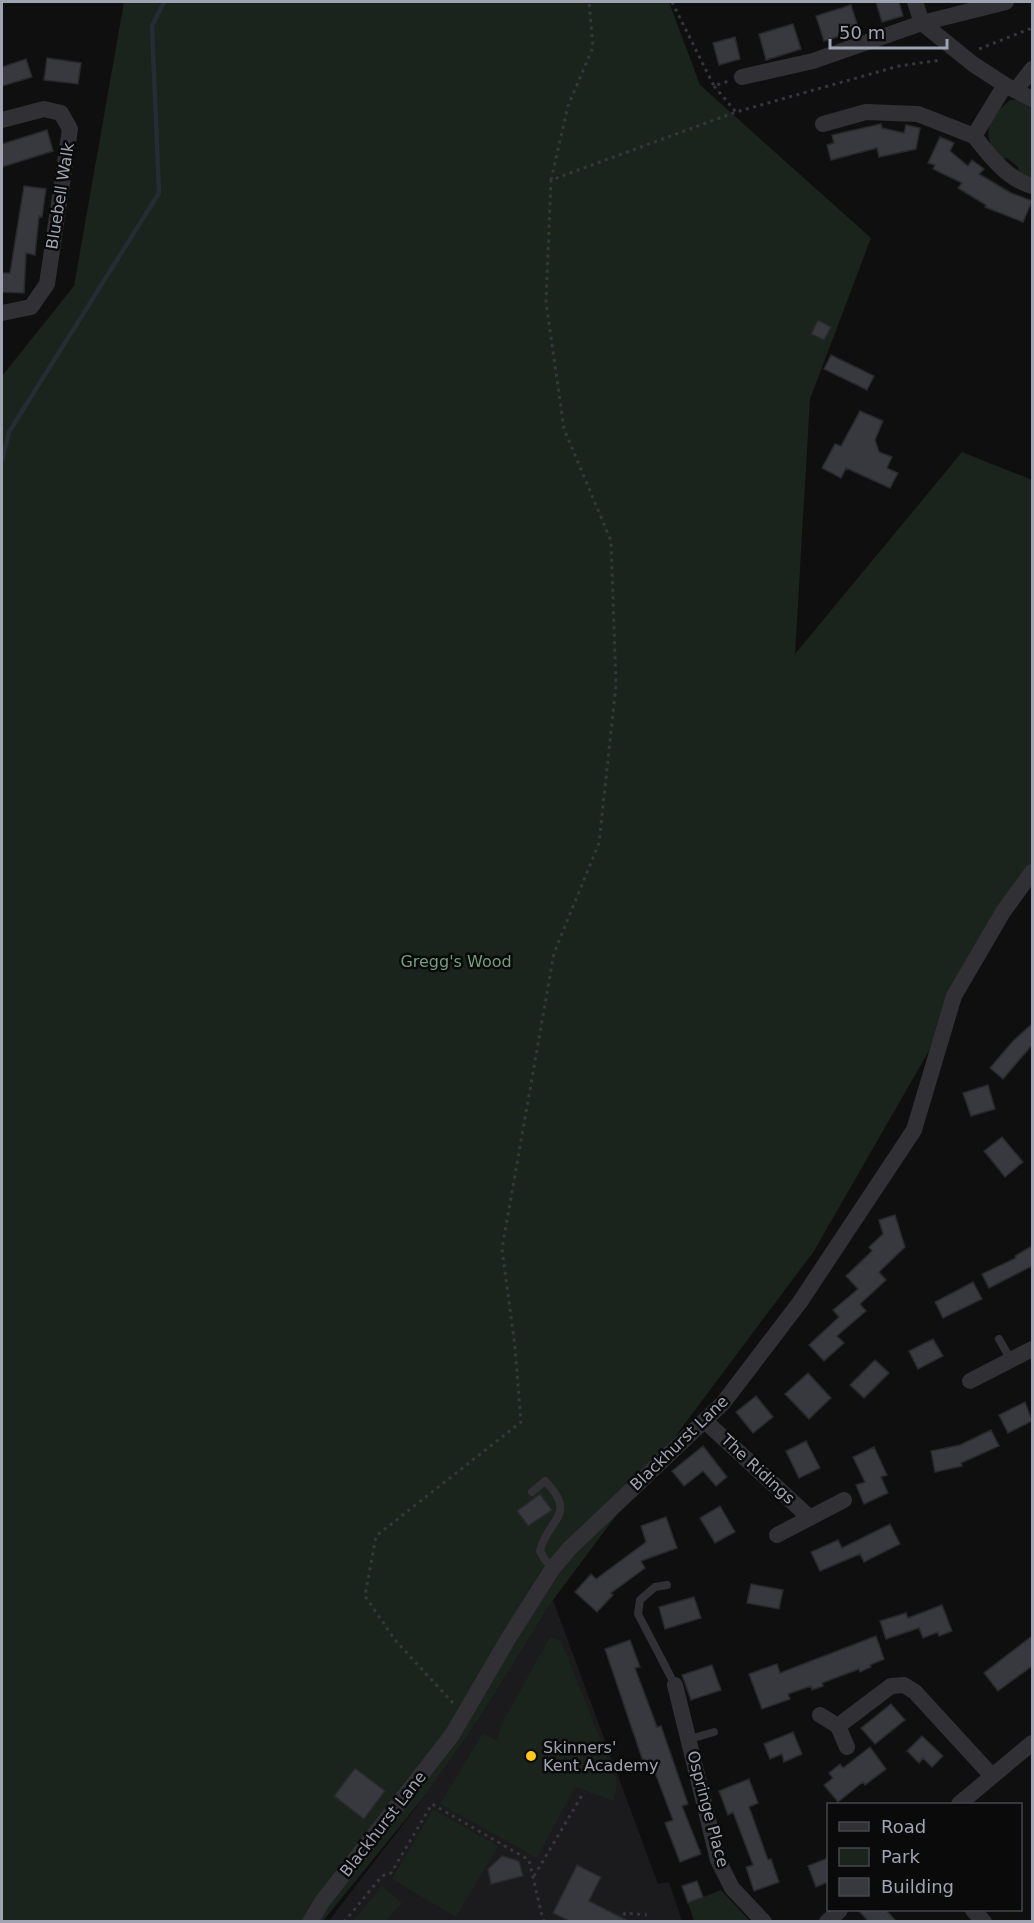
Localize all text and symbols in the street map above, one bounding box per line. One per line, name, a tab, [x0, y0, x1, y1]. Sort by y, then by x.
scale bar	[830, 12, 947, 50]
text: 50 m	[839, 22, 885, 43]
street label: Bluebell Walk	[42, 141, 78, 251]
park label: Gregg's Wood	[400, 952, 512, 971]
street label: Blackhurst Lane	[626, 1392, 732, 1494]
street label: The Ridings	[717, 1429, 799, 1508]
place label: Skinners' Kent Academy	[543, 1738, 658, 1775]
marker: Skinners' Kent Academy	[524, 1749, 538, 1763]
street label: Ospringe Place	[683, 1749, 733, 1869]
street label: Blackhurst Lane	[336, 1768, 430, 1880]
legend	[827, 1803, 1022, 1911]
text: Road	[881, 1816, 926, 1837]
text: Park	[881, 1846, 920, 1867]
text: Building	[881, 1876, 954, 1897]

